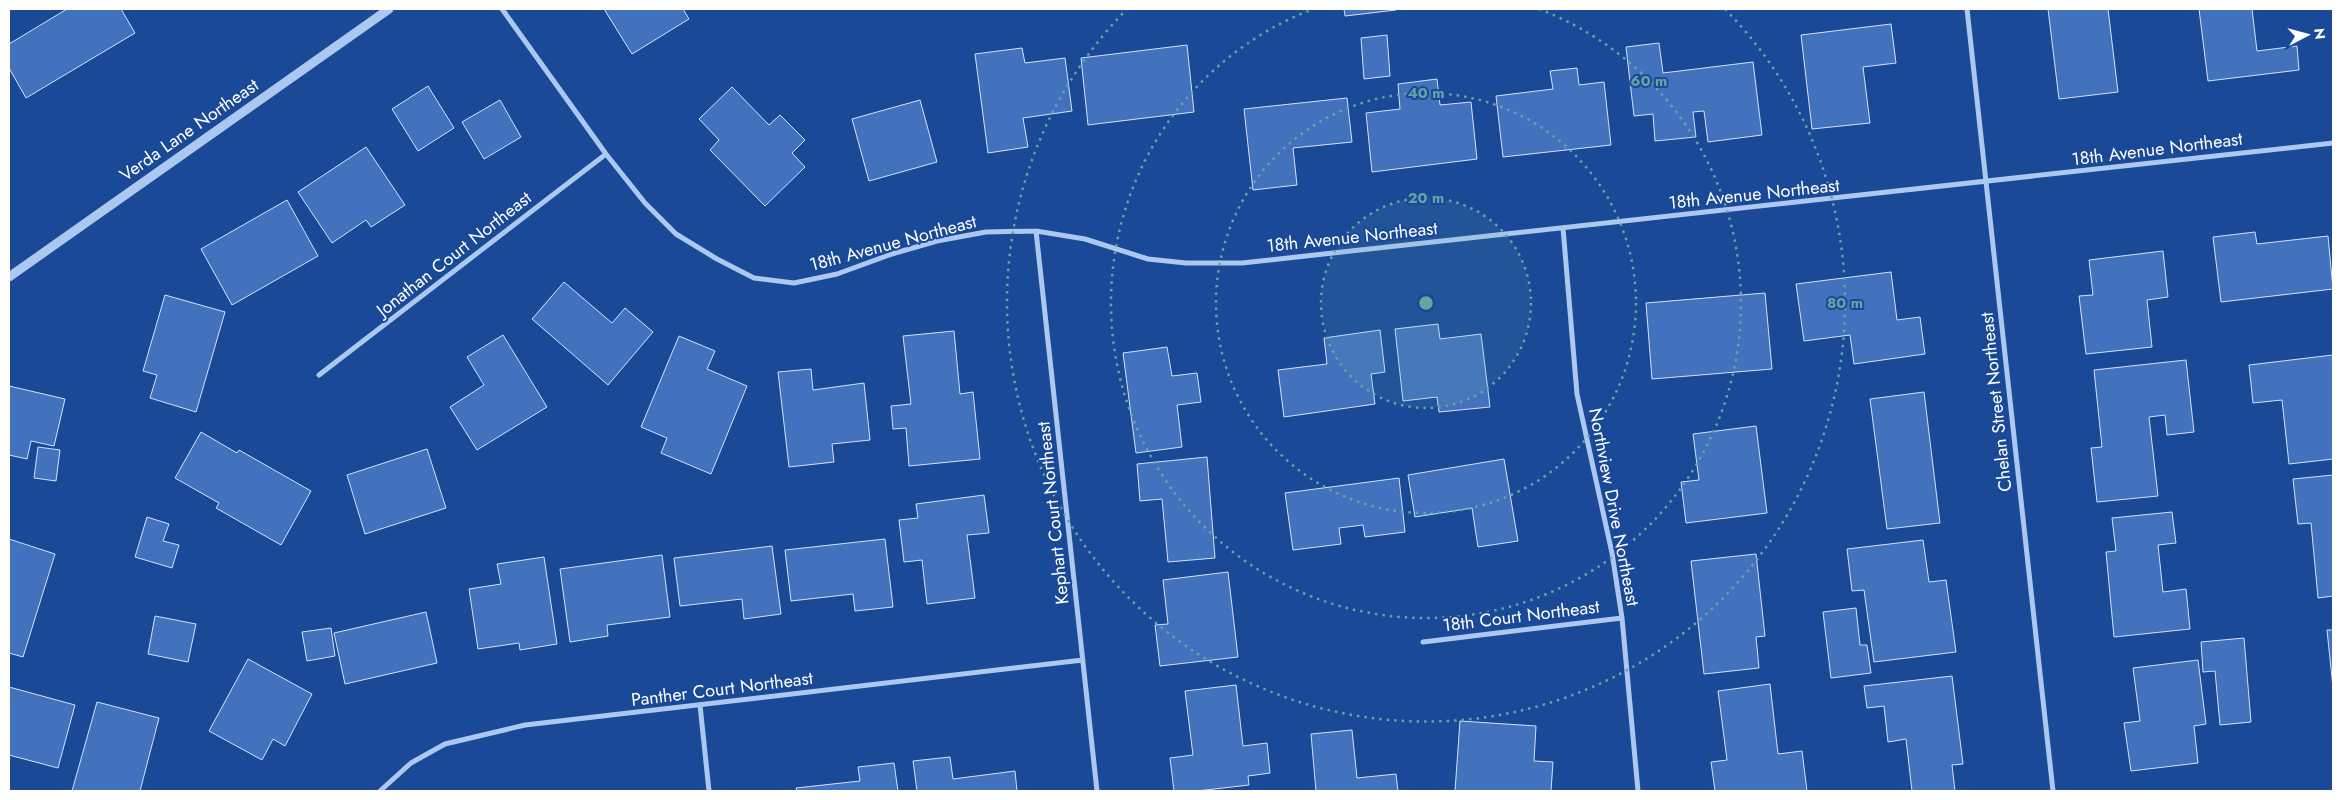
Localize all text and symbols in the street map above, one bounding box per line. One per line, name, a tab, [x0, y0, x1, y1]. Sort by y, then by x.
north arrow	[2282, 10, 2332, 60]
text: N	[2309, 27, 2330, 40]
text: 60 m	[1631, 70, 1667, 92]
street label: Verda Lane Northeast	[114, 72, 264, 188]
text: 40 m	[1407, 82, 1445, 104]
street label: 18th Avenue Northeast	[2070, 126, 2245, 172]
street label: 18th Avenue Northeast	[1667, 172, 1841, 216]
street label: Jonathan Court Northeast	[369, 185, 537, 324]
text: 20 m	[1408, 187, 1444, 209]
street label: 18th Avenue Northeast	[807, 208, 980, 278]
street label: 18th Avenue Northeast	[1265, 215, 1439, 259]
text: 80 m	[1827, 292, 1863, 314]
centre of rings	[1417, 294, 1435, 312]
street label: Chelan Street Northeast	[1974, 310, 2018, 493]
street label: Northview Drive Northeast	[1582, 406, 1646, 609]
street label: Kephart Court Northeast	[1030, 420, 1076, 606]
street label: 18th Court Northeast	[1441, 593, 1602, 639]
street label: Panther Court Northeast	[630, 665, 815, 713]

